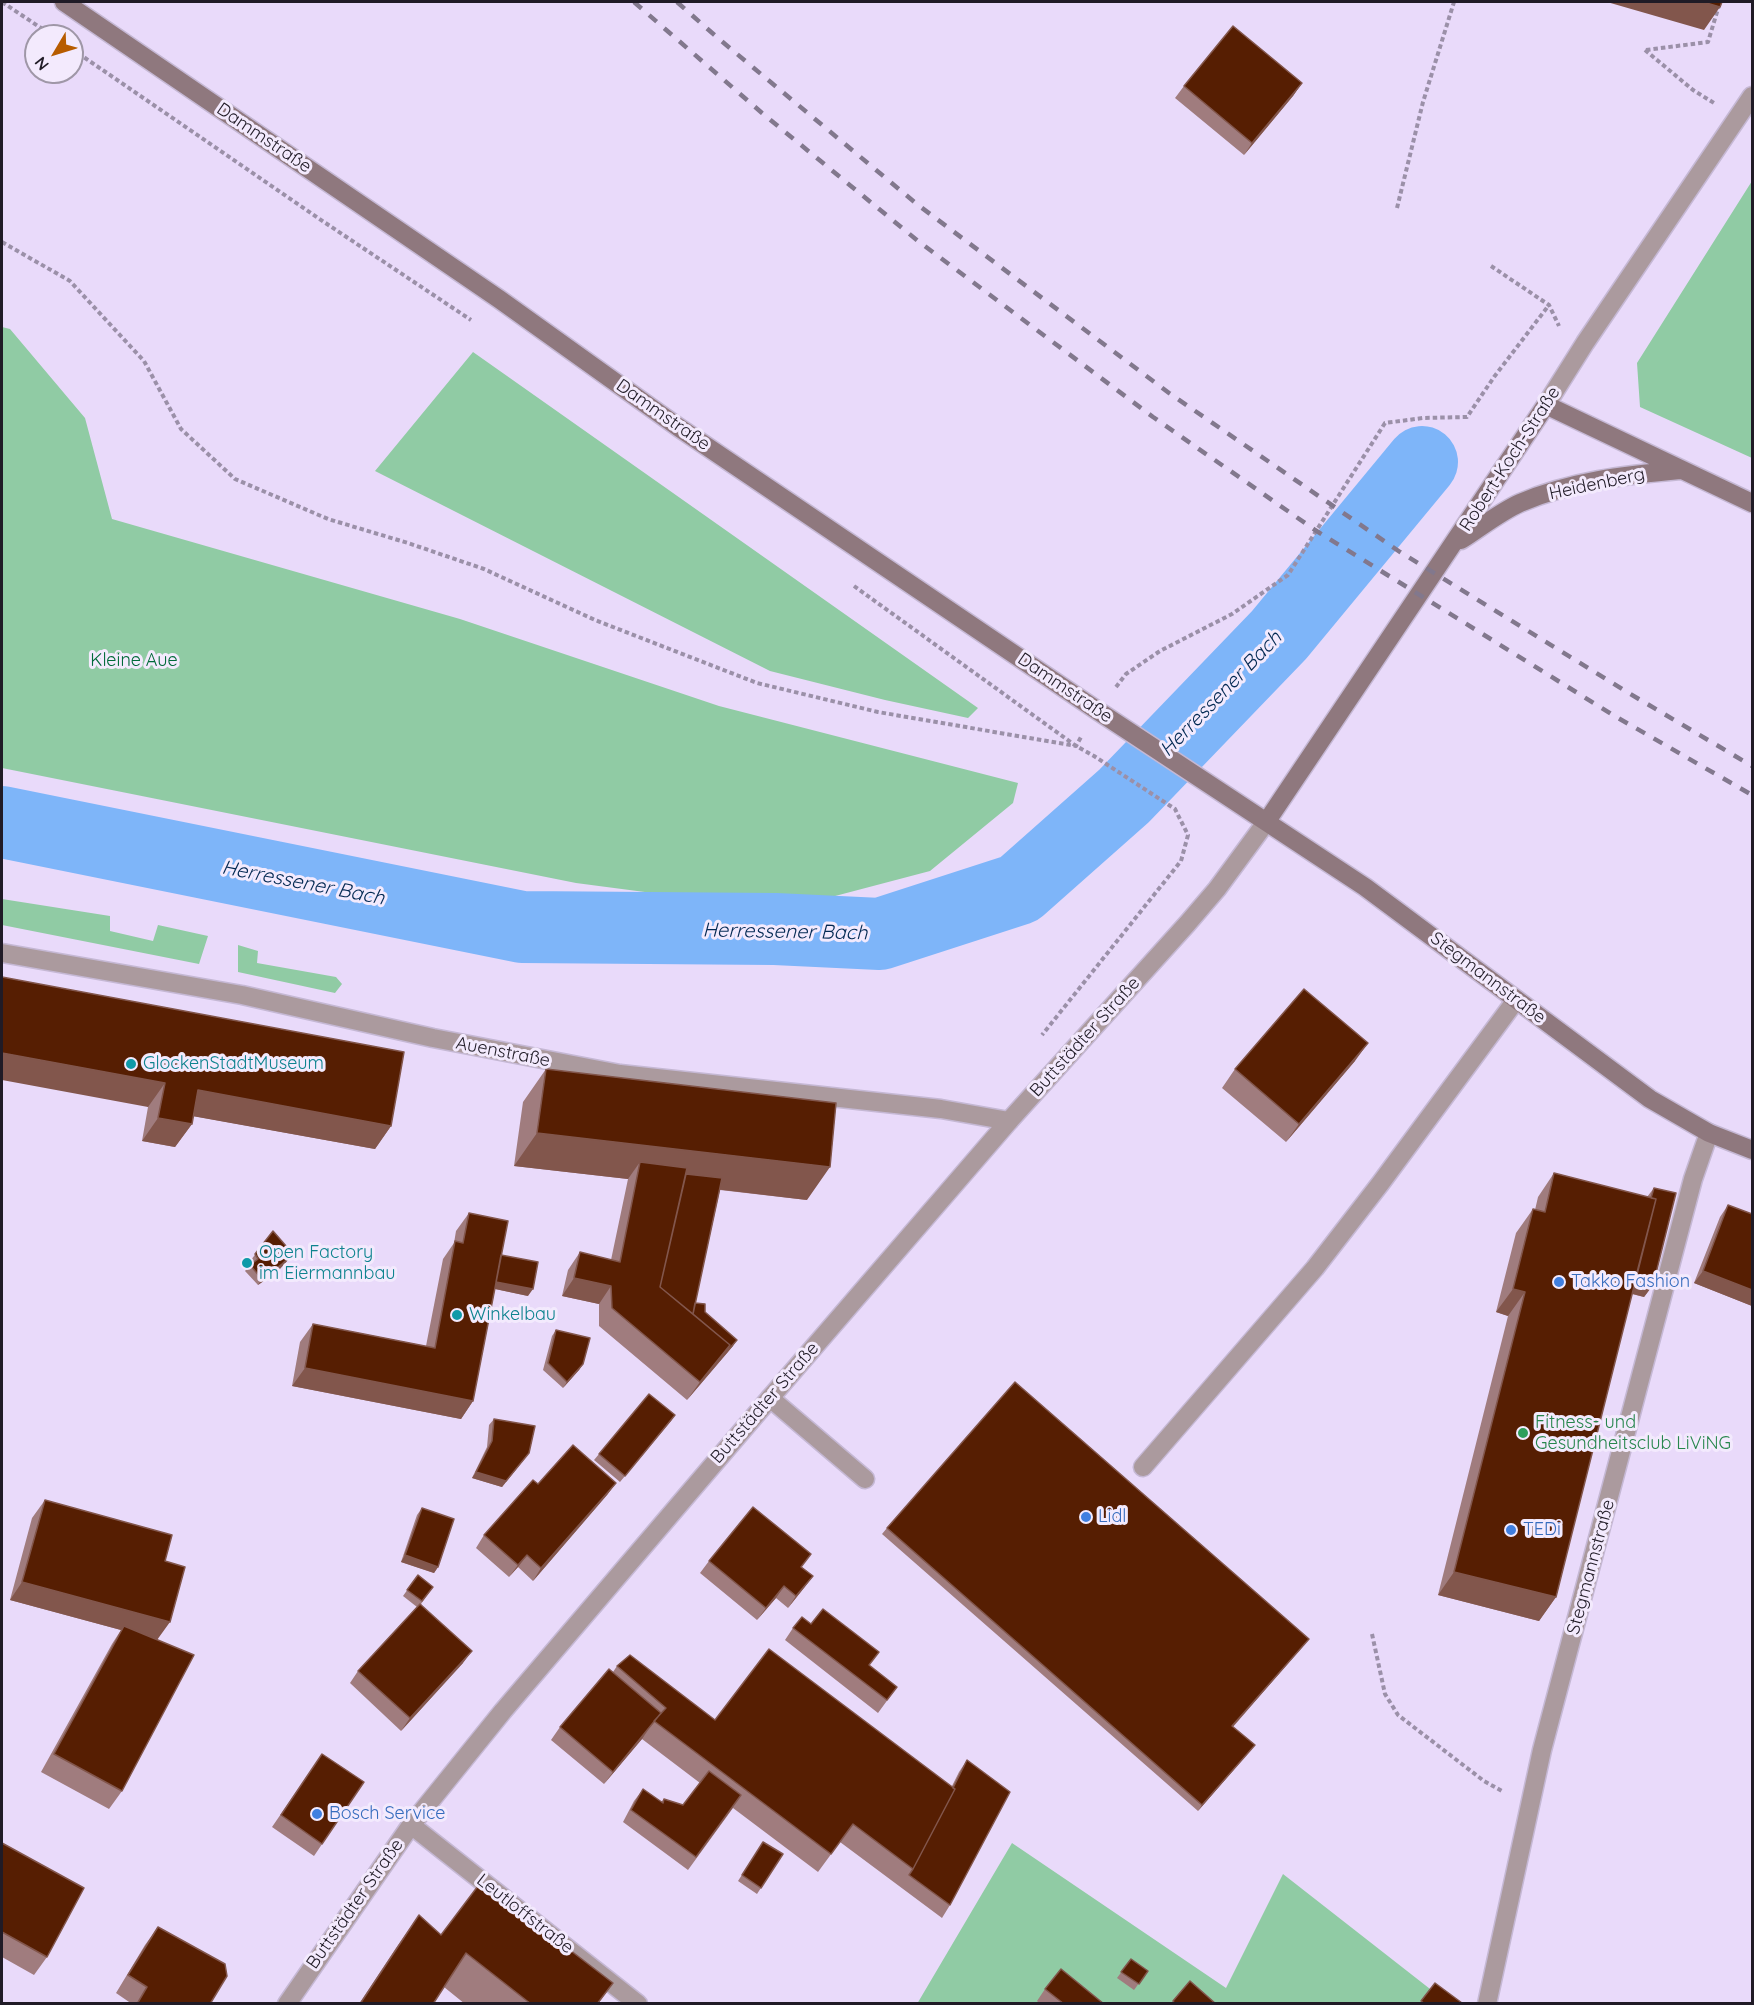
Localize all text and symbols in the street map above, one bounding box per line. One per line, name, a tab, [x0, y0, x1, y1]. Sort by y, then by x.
north arrow	[24, 24, 84, 84]
text: N	[30, 53, 53, 75]
street label: Dammstraße	[212, 98, 316, 178]
street label: Dammstraße	[612, 375, 714, 455]
street label: Robert-Koch-Straße	[1455, 383, 1565, 535]
street label: Heidenberg	[1547, 463, 1647, 505]
water label: Herressener Bach	[1155, 626, 1287, 762]
street label: Dammstraße	[1013, 648, 1117, 728]
park label: Kleine Aue	[90, 650, 178, 672]
water label: Herressener Bach	[220, 855, 386, 911]
water label: Herressener Bach	[702, 919, 868, 945]
street label: Stegmannstraße	[1426, 928, 1550, 1028]
street label: Buttstädter Straße	[1026, 973, 1144, 1101]
street label: Auenstraße	[454, 1032, 552, 1072]
place label: GlockenStadtMuseum	[143, 1053, 324, 1075]
marker: GlockenStadtMuseum	[124, 1057, 138, 1071]
place label: Open Factory im Eiermannbau	[259, 1242, 395, 1284]
marker: Open Factory im Eiermannbau	[240, 1256, 254, 1270]
place label: Takko Fashion	[1571, 1271, 1690, 1293]
marker: Takko Fashion	[1552, 1275, 1566, 1289]
place label: Winkelbau	[469, 1304, 556, 1326]
marker: Winkelbau	[450, 1308, 464, 1322]
street label: Buttstädter Straße	[706, 1338, 824, 1468]
place label: Fitness- und Gesundheitsclub LiViNG	[1535, 1412, 1731, 1454]
marker: Fitness- und Gesundheitsclub LiViNG	[1516, 1426, 1530, 1440]
street label: Stegmannstraße	[1563, 1497, 1619, 1637]
place label: Lidl	[1098, 1506, 1126, 1528]
marker: Lidl	[1079, 1510, 1093, 1524]
place label: TEDi	[1523, 1519, 1561, 1541]
marker: TEDi	[1504, 1523, 1518, 1537]
place label: Bosch Service	[329, 1803, 445, 1825]
marker: Bosch Service	[310, 1807, 324, 1821]
street label: Buttstädter Straße	[302, 1835, 408, 1973]
street label: Leutloffstraße	[472, 1869, 578, 1959]

